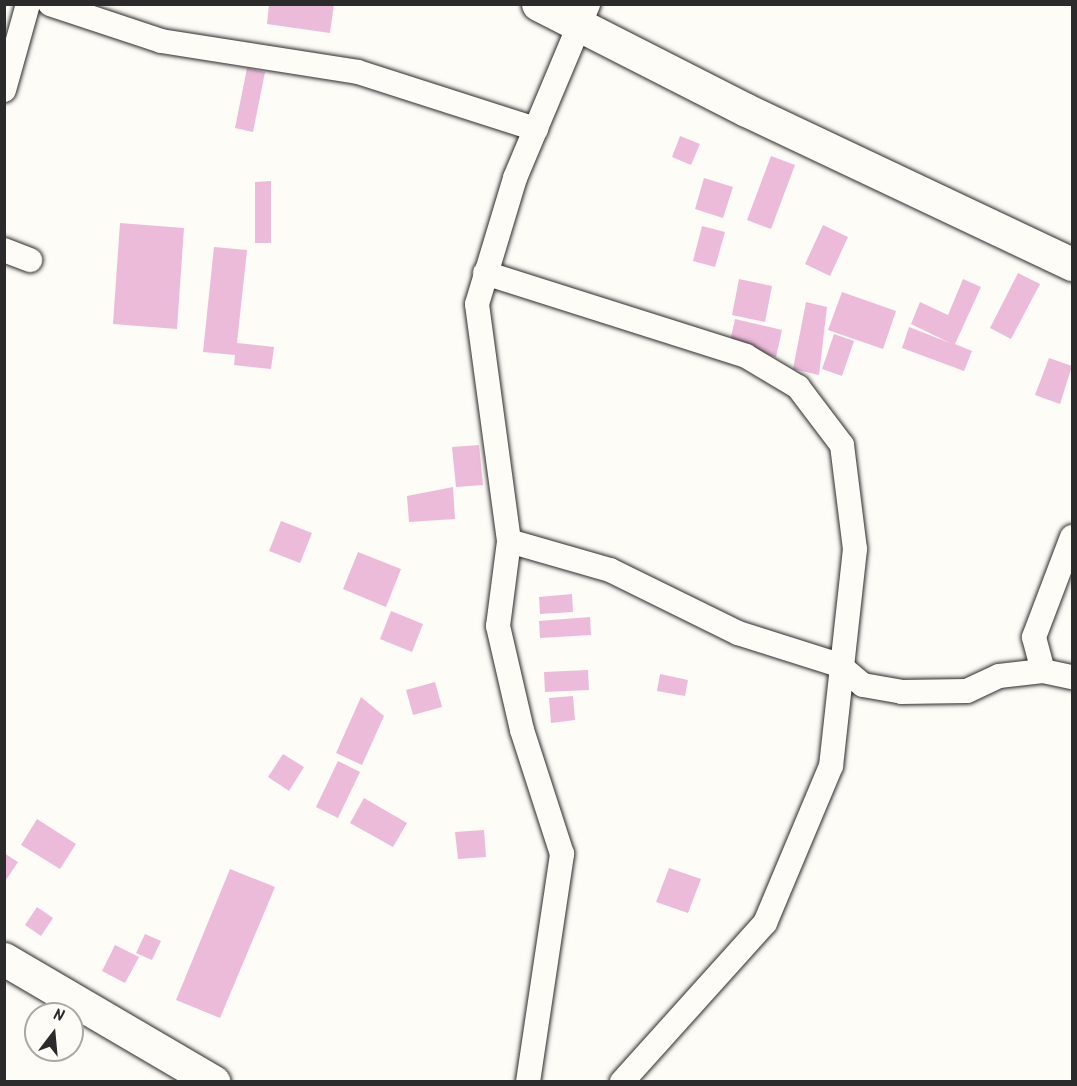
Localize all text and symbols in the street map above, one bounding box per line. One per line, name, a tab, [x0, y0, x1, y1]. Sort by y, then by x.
north arrow	[24, 1002, 84, 1062]
text: N	[50, 1003, 67, 1030]

